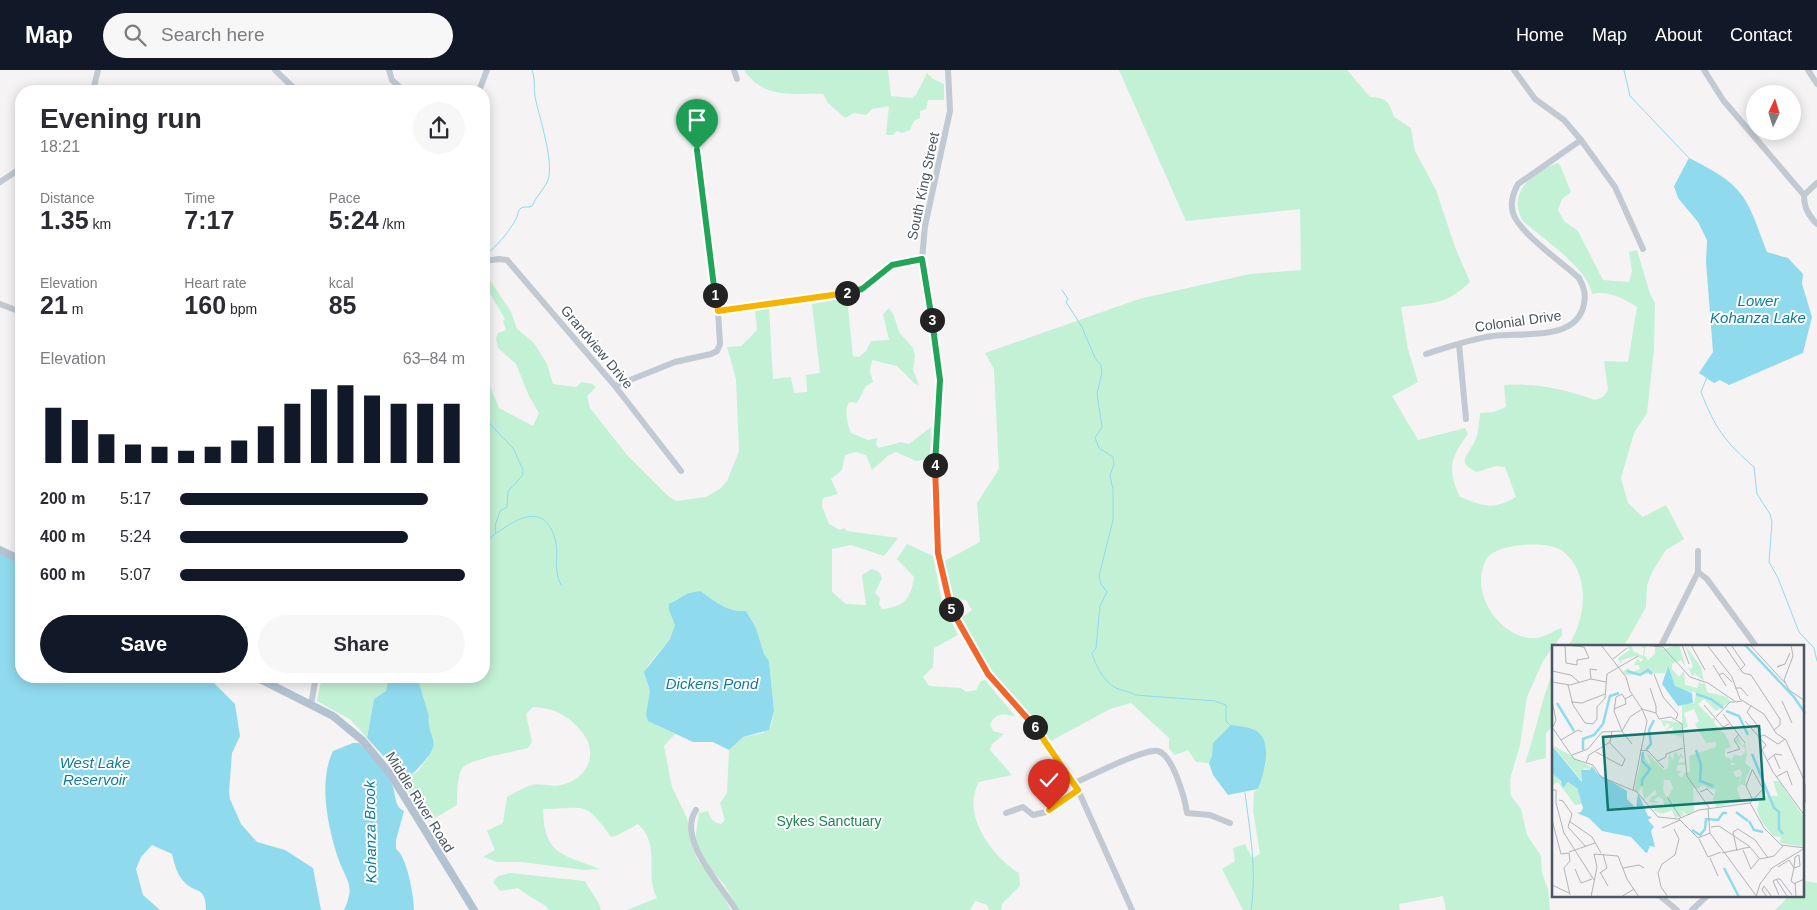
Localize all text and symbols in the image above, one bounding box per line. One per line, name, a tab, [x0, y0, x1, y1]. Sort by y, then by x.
search box	[103, 13, 453, 58]
text: Map	[25, 21, 73, 48]
icon: search	[121, 21, 149, 49]
text: Search here	[161, 24, 265, 45]
text: Home	[1516, 25, 1564, 45]
text: Map	[1592, 25, 1627, 45]
text: About	[1655, 25, 1702, 45]
text: Contact	[1730, 25, 1792, 45]
north arrow	[1746, 85, 1801, 140]
map controls	[1746, 85, 1801, 140]
pin	[676, 99, 718, 150]
button: share	[413, 102, 465, 154]
text: Evening run	[40, 103, 202, 134]
icon: arrive	[683, 106, 711, 134]
street label: South King Street	[904, 131, 942, 241]
text: 18:21	[40, 138, 80, 155]
text: Distance	[40, 190, 94, 206]
text: Time	[184, 190, 215, 206]
text: Pace	[329, 190, 361, 206]
text: 1.35	[40, 206, 89, 234]
text: 7:17	[184, 206, 234, 234]
text: 5:24	[329, 206, 379, 234]
text: km	[89, 216, 111, 232]
text: /km	[379, 216, 405, 232]
text: Elevation	[40, 275, 98, 291]
text: Heart rate	[184, 275, 247, 291]
text: kcal	[329, 275, 354, 291]
pin: 2	[834, 280, 860, 306]
pin: 1	[702, 282, 728, 308]
text: 2	[844, 285, 851, 301]
text: 1	[712, 287, 719, 303]
text: 21	[40, 291, 68, 319]
text: 160	[184, 291, 226, 319]
text: 85	[329, 291, 356, 319]
water label: Lower Kohanza Lake	[1710, 292, 1806, 326]
text: m	[68, 301, 83, 317]
text: bpm	[226, 301, 257, 317]
street label: Grandview Drive	[558, 302, 637, 392]
street label: Colonial Drive	[1474, 307, 1562, 335]
pin: 3	[920, 308, 944, 332]
text: 3	[929, 312, 936, 328]
text: Elevation	[40, 350, 106, 367]
text: 63–84 m	[403, 350, 465, 367]
pin: 4	[922, 452, 948, 478]
text: 4	[932, 457, 939, 473]
text: 200 m	[40, 490, 85, 507]
text: 5:17	[120, 490, 151, 507]
text: 400 m	[40, 528, 85, 545]
text: 5:24	[120, 528, 151, 545]
text: 600 m	[40, 566, 85, 583]
text: 5:07	[120, 566, 151, 583]
pin: 5	[938, 596, 964, 622]
text: 5	[948, 601, 955, 617]
button: Save	[40, 615, 248, 673]
button: Share	[258, 615, 465, 673]
inset map	[1552, 645, 1804, 898]
water label: Dickens Pond	[666, 675, 759, 692]
pin: 6	[1022, 714, 1048, 740]
text: 6	[1032, 719, 1039, 735]
street label: Middle River Road	[383, 749, 457, 855]
water label: West Lake Reservoir	[60, 754, 130, 788]
pin	[1028, 759, 1070, 810]
icon: check	[1035, 766, 1063, 794]
water label: Kohanza Brook	[361, 779, 379, 883]
park label: Sykes Sanctuary	[776, 813, 882, 829]

